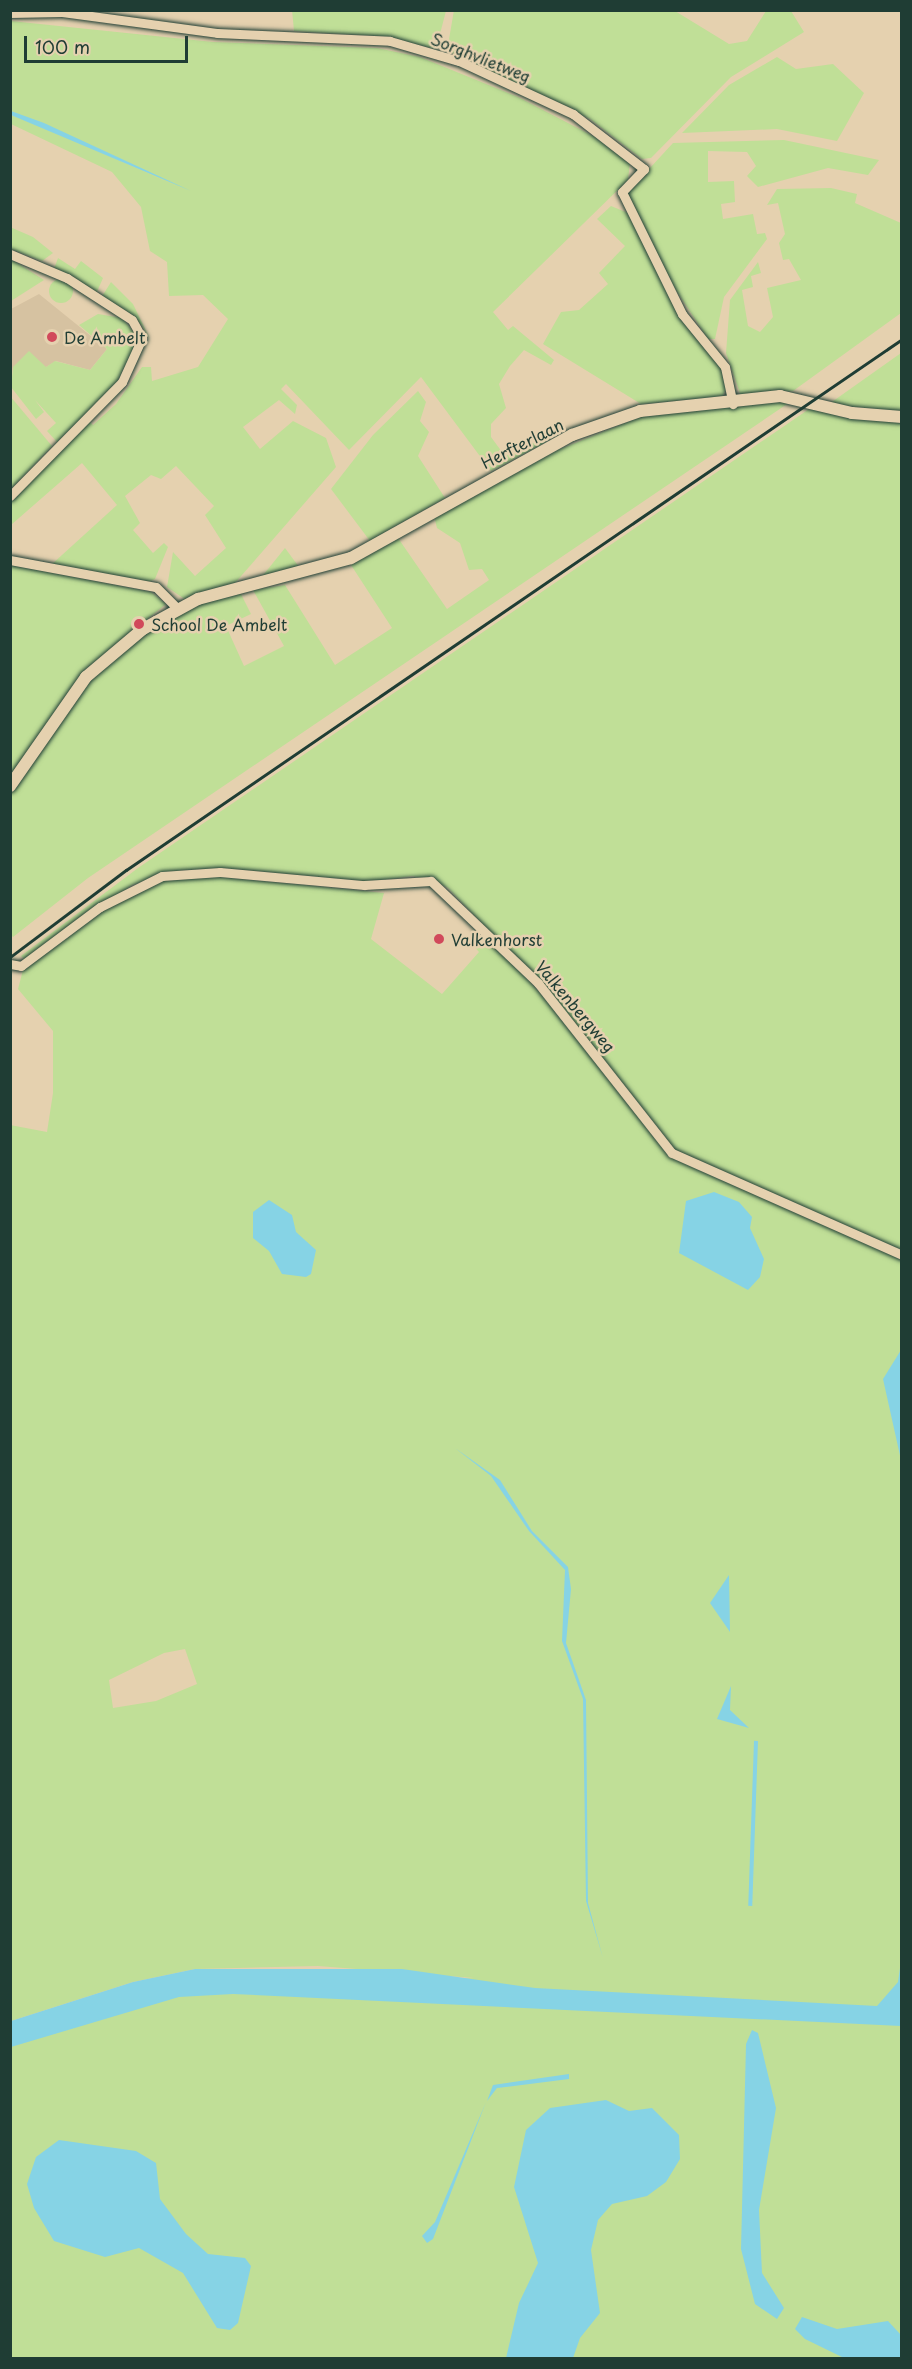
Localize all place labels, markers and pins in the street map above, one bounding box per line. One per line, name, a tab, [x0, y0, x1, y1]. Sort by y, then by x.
place label: De Ambelt	[64, 327, 146, 347]
marker: De Ambelt	[45, 330, 59, 344]
place label: School De Ambelt	[151, 614, 288, 634]
marker: School De Ambelt	[132, 617, 146, 631]
place label: Valkenhorst	[451, 929, 542, 949]
marker: Valkenhorst	[432, 932, 446, 946]

